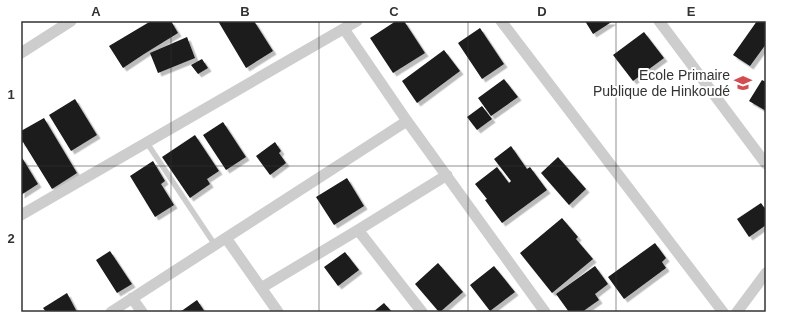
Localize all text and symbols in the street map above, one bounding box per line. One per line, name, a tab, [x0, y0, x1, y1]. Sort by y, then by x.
text: A	[91, 4, 101, 19]
text: B	[240, 4, 250, 19]
text: C	[389, 4, 399, 19]
text: D	[537, 4, 547, 19]
text: E	[687, 4, 696, 19]
place label: Ecole Primaire Publique de Hinkoudé	[593, 67, 730, 99]
school or university icon: Ecole Primaire Publique de Hinkoudé	[733, 73, 753, 93]
text: 1	[7, 87, 15, 102]
text: 2	[7, 231, 15, 246]

